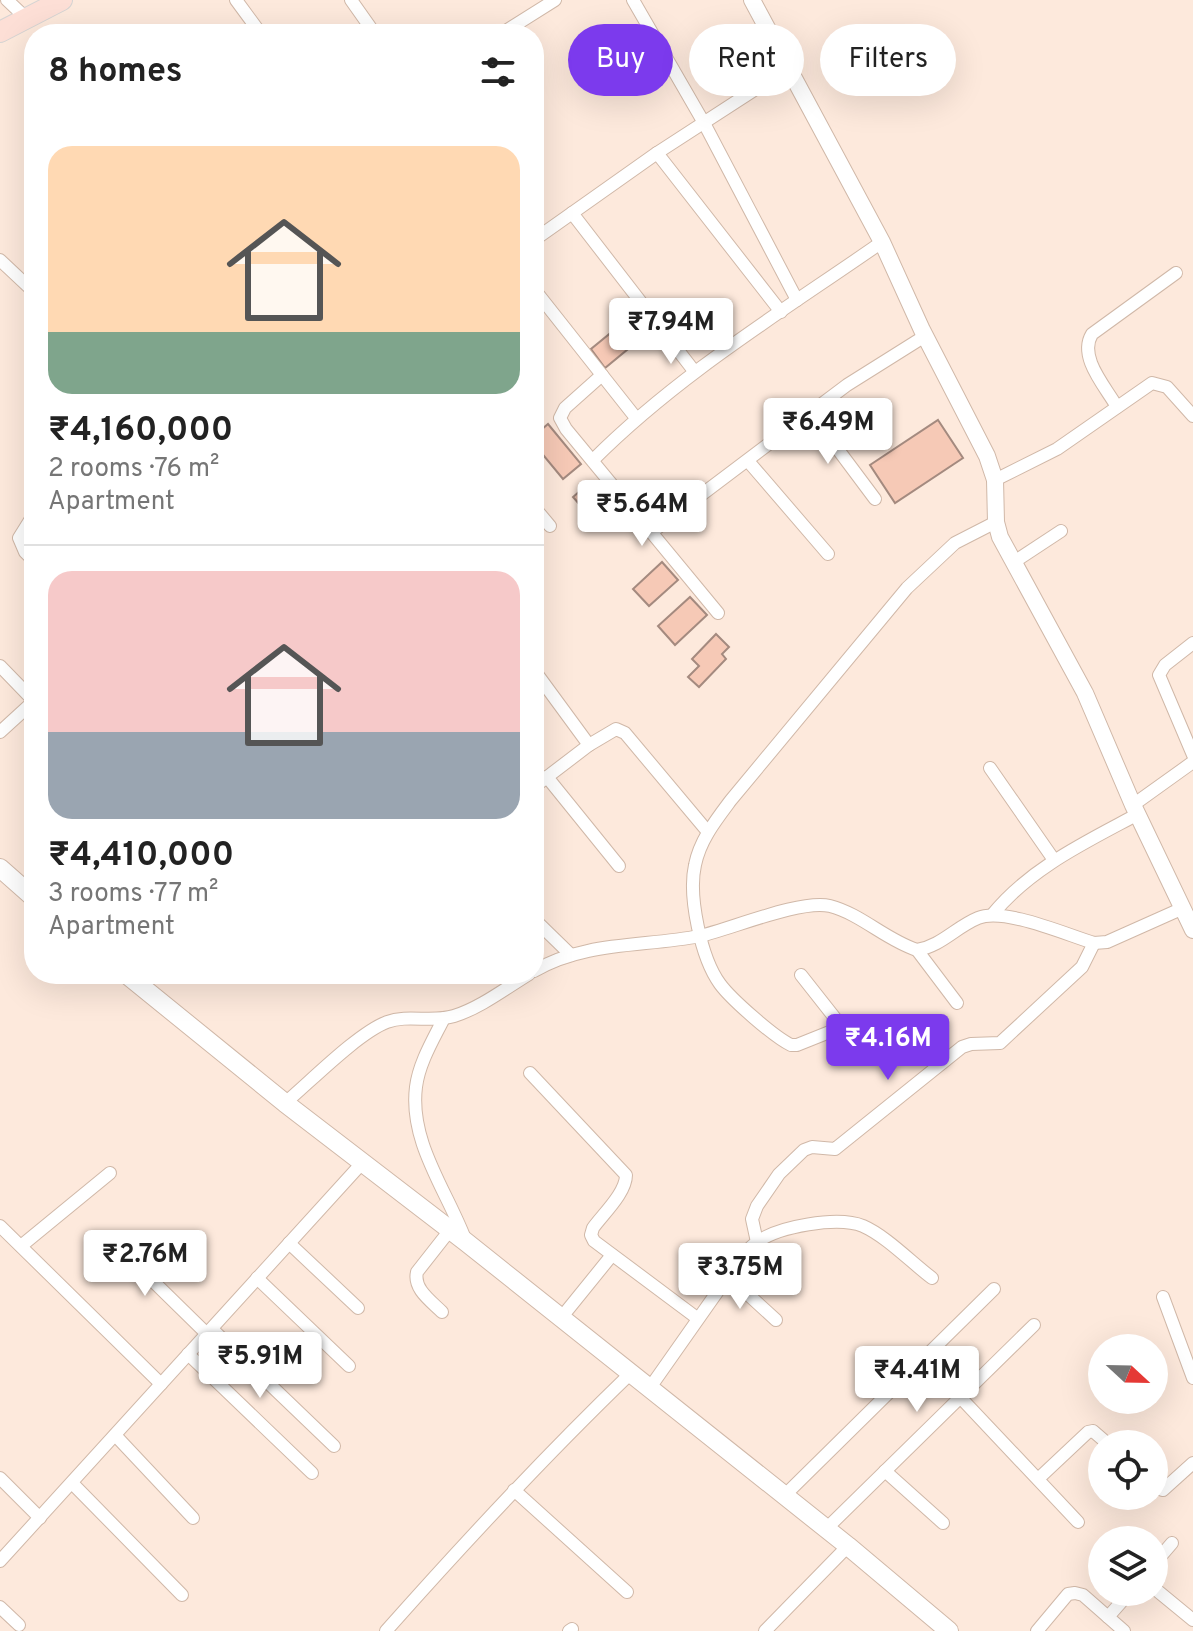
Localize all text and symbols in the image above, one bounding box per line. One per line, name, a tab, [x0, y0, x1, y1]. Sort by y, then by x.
chip: Buy	[568, 24, 673, 96]
chip: Rent	[689, 24, 804, 96]
chip: Filters	[820, 24, 956, 96]
icon: filters	[476, 50, 520, 94]
text: 8 homes	[48, 51, 182, 94]
icon: home	[212, 198, 356, 342]
pin: ₹7.94M	[606, 298, 736, 366]
text: ₹7.94M	[627, 307, 715, 340]
pin: ₹6.49M	[763, 398, 893, 466]
text: ₹6.49M	[781, 407, 875, 440]
text: ₹4,160,000	[48, 410, 233, 453]
text: 2 rooms · 76 m²	[48, 453, 220, 486]
pin: ₹5.64M	[577, 480, 707, 548]
text: Apartment	[48, 486, 175, 519]
text: ₹5.64M	[595, 489, 689, 522]
icon: home	[212, 623, 356, 767]
text: ₹4,410,000	[48, 835, 234, 878]
text: 3 rooms · 77 m²	[48, 878, 218, 911]
text: Apartment	[48, 911, 175, 944]
pin: ₹4.16M	[823, 1014, 953, 1082]
text: ₹4.16M	[844, 1023, 932, 1056]
pin: ₹2.76M	[80, 1230, 210, 1298]
text: ₹2.76M	[102, 1239, 188, 1272]
pin: ₹3.75M	[675, 1243, 805, 1311]
text: ₹3.75M	[696, 1252, 784, 1285]
pin: ₹5.91M	[195, 1332, 325, 1400]
north arrow	[1088, 1334, 1168, 1414]
map controls	[1088, 1334, 1168, 1606]
text: ₹5.91M	[217, 1341, 303, 1374]
pin: ₹4.41M	[852, 1346, 982, 1414]
text: ₹4.41M	[873, 1355, 961, 1388]
button: locate	[1088, 1430, 1168, 1510]
button: layers	[1088, 1526, 1168, 1606]

